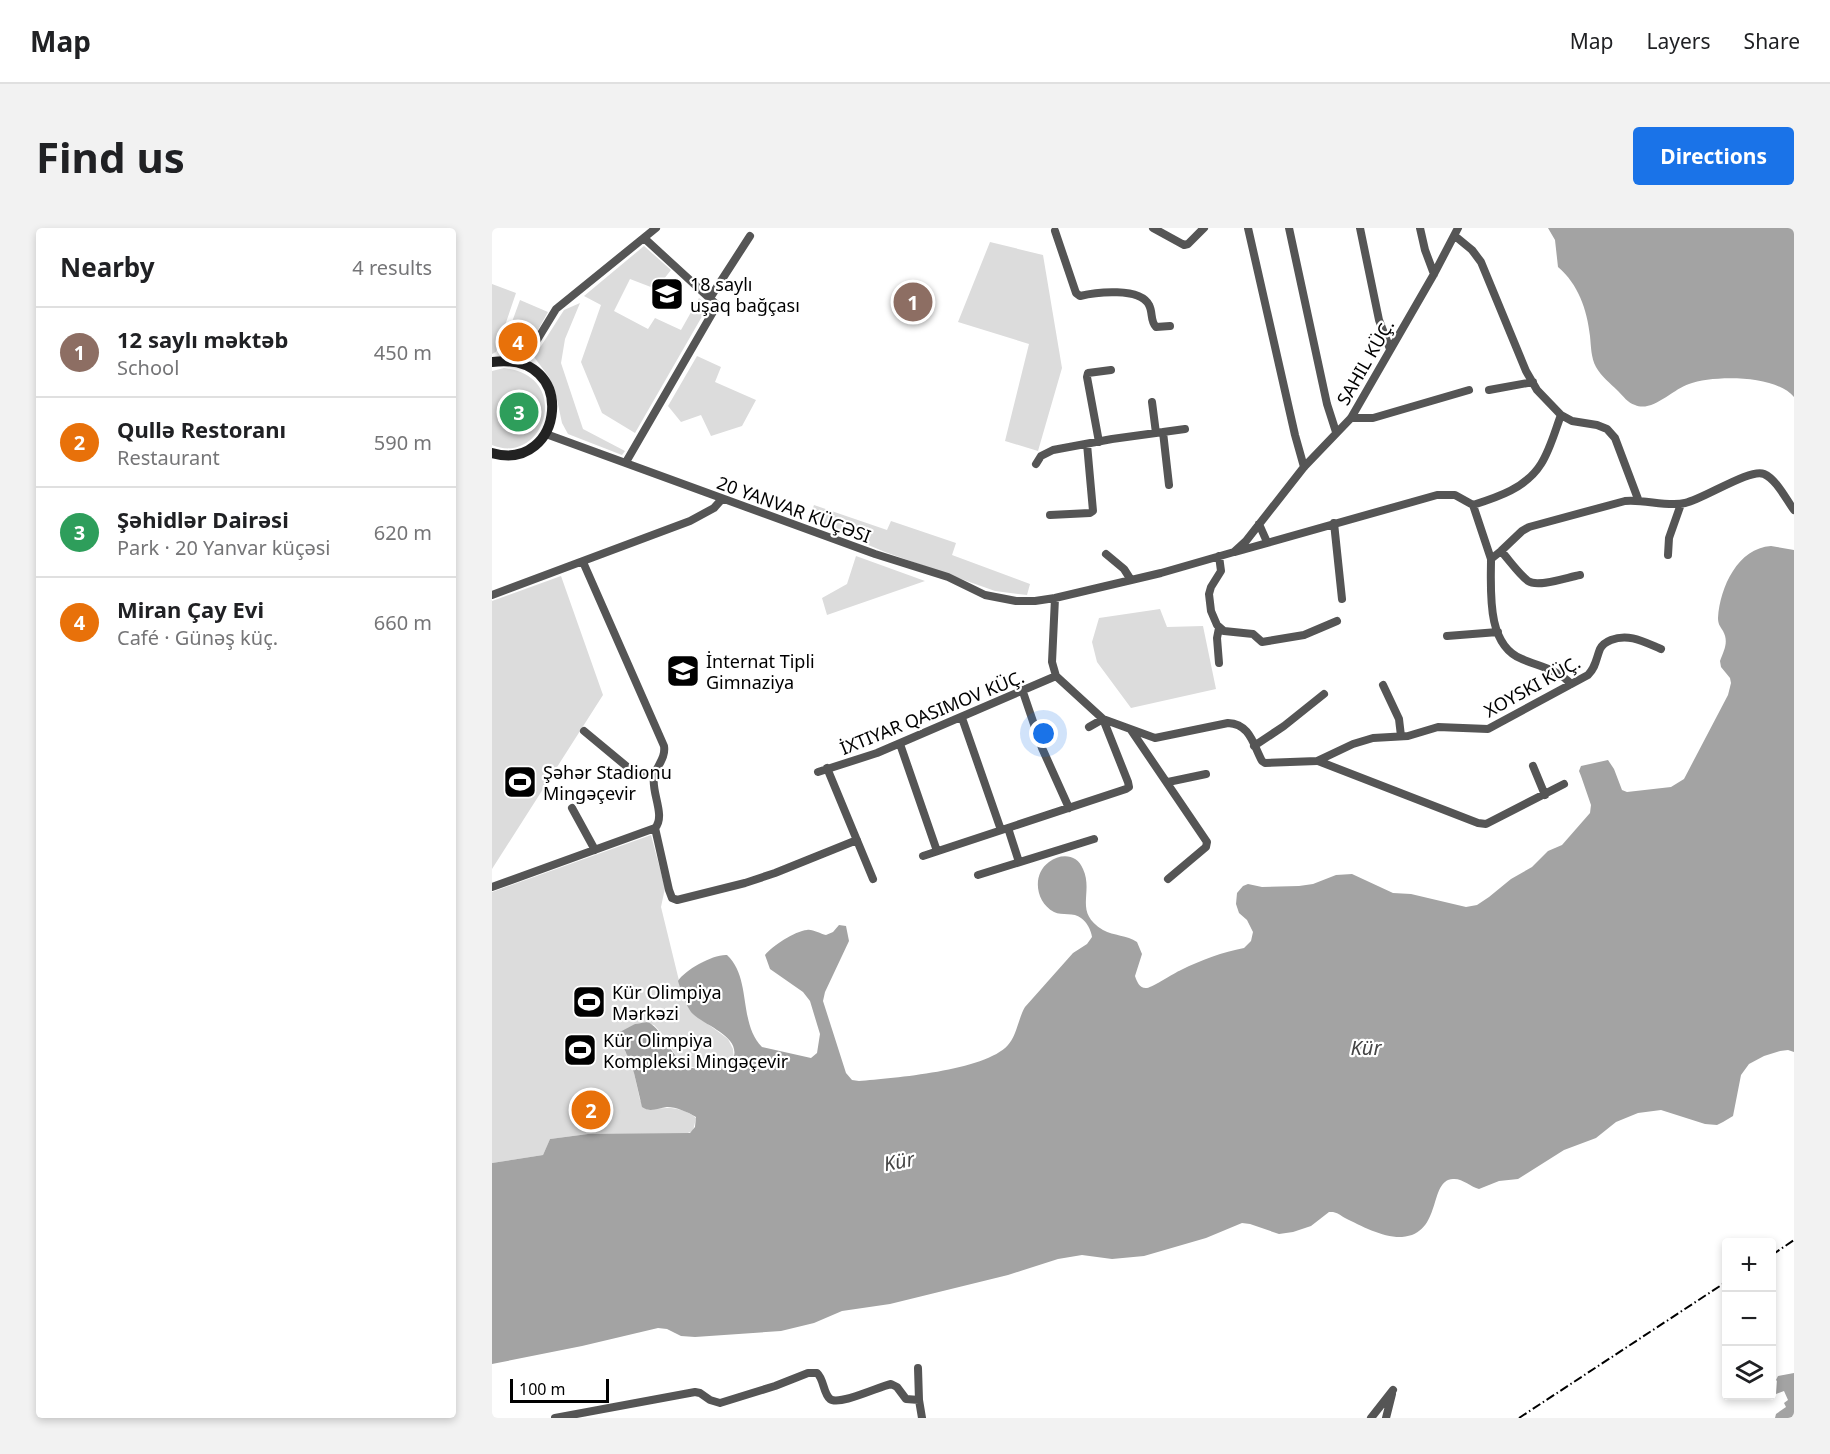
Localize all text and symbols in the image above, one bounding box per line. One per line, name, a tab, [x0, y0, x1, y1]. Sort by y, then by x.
text: Map	[30, 22, 91, 60]
text: Map	[1570, 27, 1614, 55]
text: Layers	[1647, 27, 1711, 55]
text: Share	[1744, 27, 1800, 55]
button: Directions	[1633, 127, 1794, 185]
text: Find us	[36, 128, 185, 185]
text: Nearby	[60, 249, 155, 285]
text: 4 results	[352, 254, 432, 281]
place label: 18 saylı uşaq bağçası	[690, 272, 800, 317]
school or university icon: 18 saylı uşaq bağçası	[649, 276, 685, 312]
pin: 1	[894, 280, 932, 325]
street label: SAHIL KÜÇ.	[1331, 315, 1399, 409]
pin: 4	[498, 320, 538, 364]
text: 12 saylı məktəb	[117, 324, 288, 354]
text: 1	[74, 339, 85, 366]
text: 450 m	[374, 339, 432, 366]
text: School	[117, 354, 179, 381]
pin: 3	[500, 390, 538, 435]
text: Qullə Restoranı	[117, 414, 286, 444]
text: 2	[74, 429, 85, 456]
text: 590 m	[374, 429, 432, 456]
text: Restaurant	[117, 444, 220, 471]
street label: 20 YANVAR KÜÇƏSI	[714, 470, 874, 548]
text: Şəhidlər Dairəsi	[117, 504, 289, 534]
text: 3	[74, 519, 85, 546]
text: 620 m	[374, 519, 432, 546]
text: Park · 20 Yanvar küçəsi	[117, 534, 331, 561]
text: Miran Çay Evi	[117, 594, 264, 624]
text: 4	[74, 609, 85, 636]
text: 660 m	[374, 609, 432, 636]
text: Café · Günəş küç.	[117, 624, 278, 651]
place label: İnternat Tipli Gimnaziya	[706, 649, 815, 694]
street label: XOYSKI KÜÇ.	[1480, 650, 1584, 722]
school or university icon: İnternat Tipli Gimnaziya	[665, 653, 701, 689]
street label: İXTIYAR QASIMOV KÜÇ.	[836, 664, 1028, 760]
your location	[1029, 719, 1058, 748]
place label: Şəhər Stadionu Mingəçevir	[543, 760, 672, 805]
sports icon: Şəhər Stadionu Mingəçevir	[502, 764, 538, 800]
place label: Kür Olimpiya Mərkəzi	[612, 980, 722, 1025]
sports icon: Kür Olimpiya Mərkəzi	[571, 984, 607, 1020]
place label: Kür Olimpiya Kompleksi Mingəçevir	[603, 1028, 789, 1073]
sports icon: Kür Olimpiya Kompleksi Mingəçevir	[562, 1032, 598, 1068]
water label: Kür	[1351, 1034, 1382, 1061]
pin: 2	[572, 1088, 610, 1132]
water label: Kür	[881, 1145, 918, 1177]
map controls	[1722, 1238, 1776, 1400]
button: +	[1722, 1238, 1776, 1292]
button: −	[1722, 1292, 1776, 1346]
button: layers	[1722, 1346, 1776, 1400]
scale bar	[510, 1376, 609, 1404]
text: 100 m	[519, 1378, 566, 1400]

